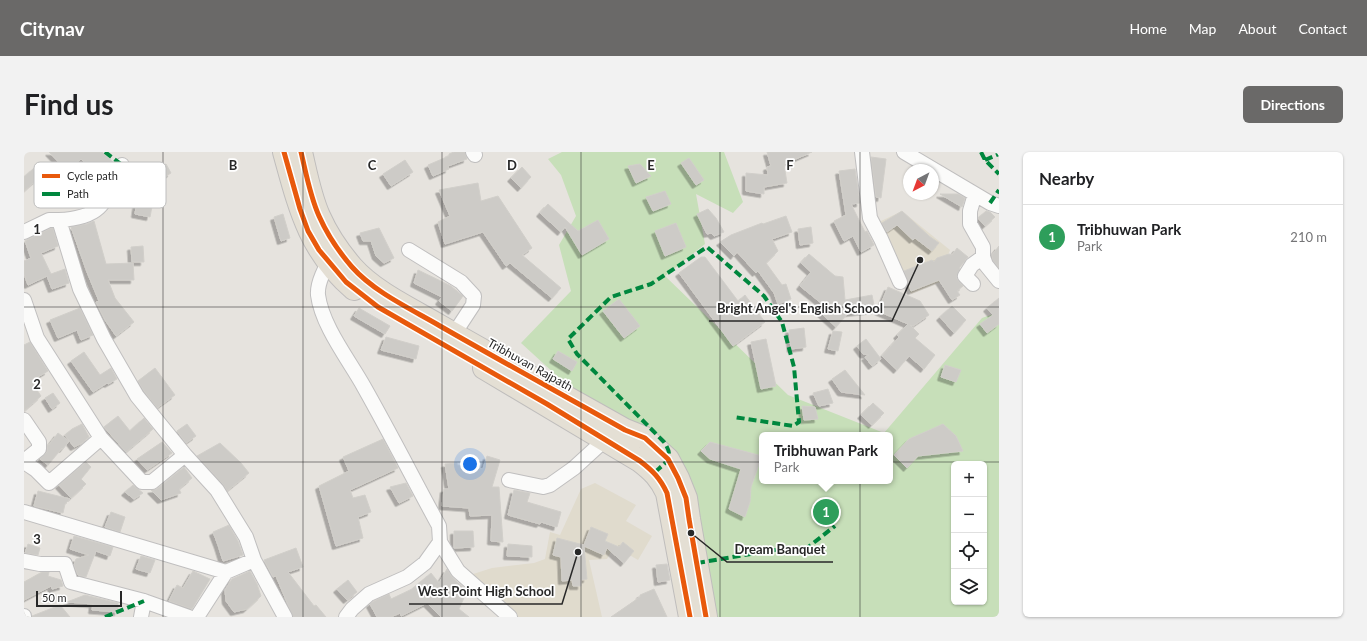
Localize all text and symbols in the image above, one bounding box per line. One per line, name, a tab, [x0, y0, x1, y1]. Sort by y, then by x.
text: Citynav	[20, 17, 85, 40]
text: Home	[1129, 20, 1167, 37]
text: Map	[1189, 20, 1216, 37]
text: About	[1238, 20, 1276, 37]
text: Contact	[1298, 20, 1347, 37]
button: Directions	[1243, 86, 1343, 123]
text: Find us	[24, 87, 114, 121]
text: B	[229, 157, 238, 173]
text: C	[368, 157, 377, 173]
text: D	[507, 157, 517, 173]
text: E	[647, 157, 655, 173]
text: F	[786, 157, 794, 173]
legend	[34, 162, 166, 208]
north arrow	[903, 164, 939, 200]
text: Nearby	[1039, 168, 1094, 189]
text: Cycle path	[67, 169, 118, 182]
text: Path	[67, 187, 89, 200]
text: Tribhuwan Park	[1077, 220, 1181, 238]
text: 1	[33, 221, 41, 237]
text: 1	[1048, 229, 1056, 245]
text: 210 m	[1290, 229, 1327, 245]
text: Park	[1077, 238, 1102, 254]
callout: Bright Angel's English School	[709, 296, 892, 321]
text: Bright Angel's English School	[717, 300, 883, 316]
street label: Tribhuvan Rajpath	[485, 335, 575, 394]
text: 2	[33, 376, 41, 392]
popup	[759, 432, 893, 484]
text: Tribhuwan Park	[774, 441, 878, 459]
your location	[460, 454, 480, 474]
text: Park	[774, 459, 799, 475]
map controls	[951, 461, 987, 605]
button: +	[951, 461, 987, 497]
pin: 1	[813, 497, 839, 527]
button: −	[951, 497, 987, 533]
text: 3	[33, 531, 41, 547]
button: locate	[951, 533, 987, 569]
callout: Dream Banquet	[727, 537, 833, 562]
text: Dream Banquet	[735, 541, 826, 557]
button: layers	[951, 569, 987, 605]
callout: West Point High School	[409, 579, 562, 604]
text: West Point High School	[418, 583, 554, 599]
scale bar	[36, 589, 122, 608]
text: 50 m	[42, 591, 67, 604]

